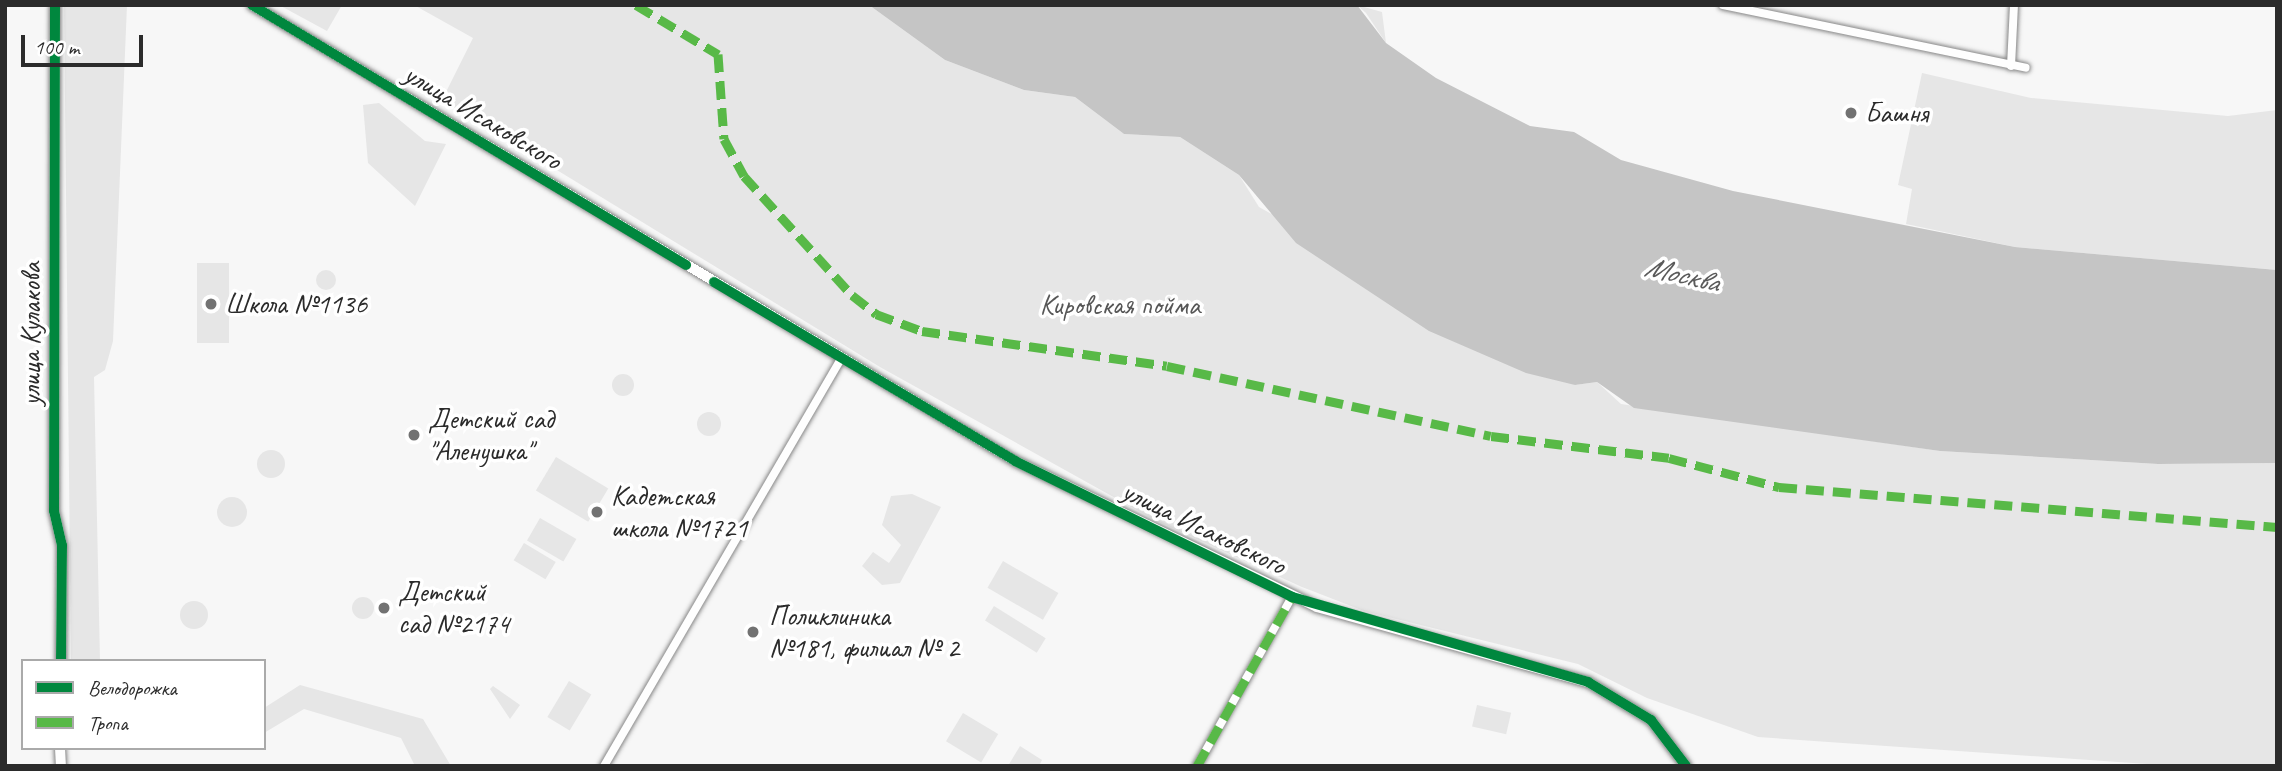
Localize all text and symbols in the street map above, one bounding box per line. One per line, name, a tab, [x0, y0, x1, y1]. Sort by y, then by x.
scale bar	[24, 21, 147, 65]
text: 100 m	[34, 34, 79, 60]
street label: улица Исаковского	[399, 57, 567, 177]
place label: Башня	[1865, 96, 1928, 130]
marker: Башня	[1843, 105, 1859, 121]
water label: Москва	[1641, 248, 1723, 300]
street label: улица Кулакова	[14, 262, 48, 406]
place label: Школа №1136	[225, 287, 367, 321]
park label: Кировская пойма	[1040, 288, 1200, 322]
marker: Школа №1136	[203, 296, 219, 312]
place label: Детский сад "Аленушка"	[428, 402, 554, 468]
marker: Детский сад "Аленушка"	[406, 427, 422, 443]
street label: улица Исаковского	[1117, 474, 1291, 582]
place label: Кадетская школа №1721	[611, 479, 748, 545]
marker: Кадетская школа №1721	[589, 504, 605, 520]
place label: Детский сад №2174	[398, 575, 509, 641]
place label: Поликлиника №181, филиал № 2	[769, 599, 959, 665]
marker: Детский сад №2174	[376, 600, 392, 616]
marker: Поликлиника №181, филиал № 2	[743, 622, 763, 642]
legend	[21, 659, 266, 750]
text: Велодорожка	[88, 675, 177, 701]
text: Тропа	[88, 710, 128, 736]

